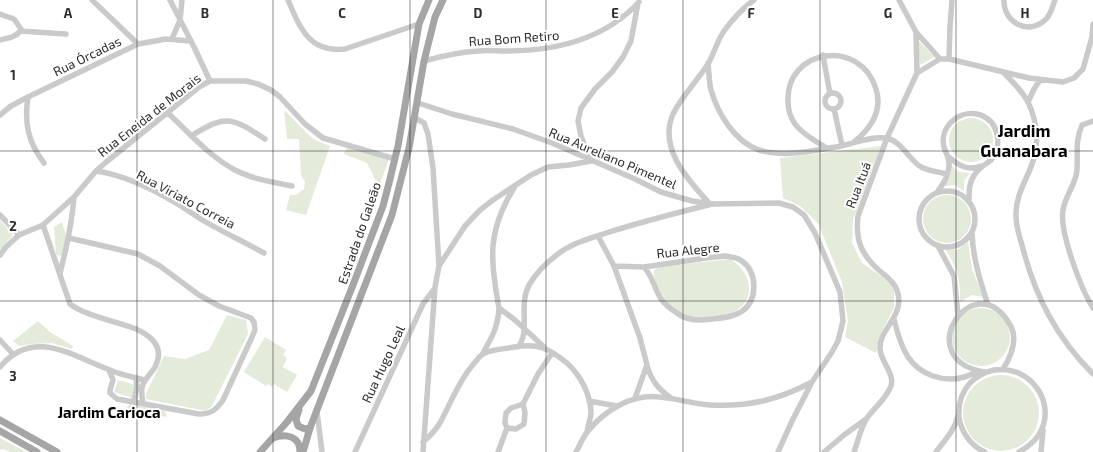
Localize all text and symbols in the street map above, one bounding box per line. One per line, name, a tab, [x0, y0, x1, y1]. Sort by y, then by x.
text: A	[64, 5, 73, 21]
text: B	[201, 5, 209, 21]
text: C	[338, 5, 346, 21]
text: D	[474, 5, 483, 21]
text: E	[611, 5, 619, 21]
text: F	[747, 5, 755, 21]
text: G	[884, 5, 892, 21]
text: H	[1021, 5, 1030, 21]
street label: Rua Bom Retiro	[468, 27, 560, 49]
street label: Rua Órcadas	[50, 32, 124, 79]
text: 1	[10, 67, 16, 83]
street label: Rua Eneida de Morais	[94, 70, 204, 160]
district label: Jardim Guanabara	[980, 120, 1068, 160]
street label: Rua Aureliano Pimentel	[547, 124, 679, 192]
street label: Rua Ituá	[842, 160, 874, 210]
street label: Rua Viriato Correia	[134, 166, 238, 232]
street label: Estrada do Galeão	[334, 180, 384, 286]
text: 2	[9, 218, 17, 234]
street label: Rua Alegre	[656, 239, 720, 261]
street label: Rua Hugo Leal	[358, 323, 408, 405]
text: 3	[9, 368, 17, 384]
district label: Jardim Carioca	[58, 403, 160, 421]

